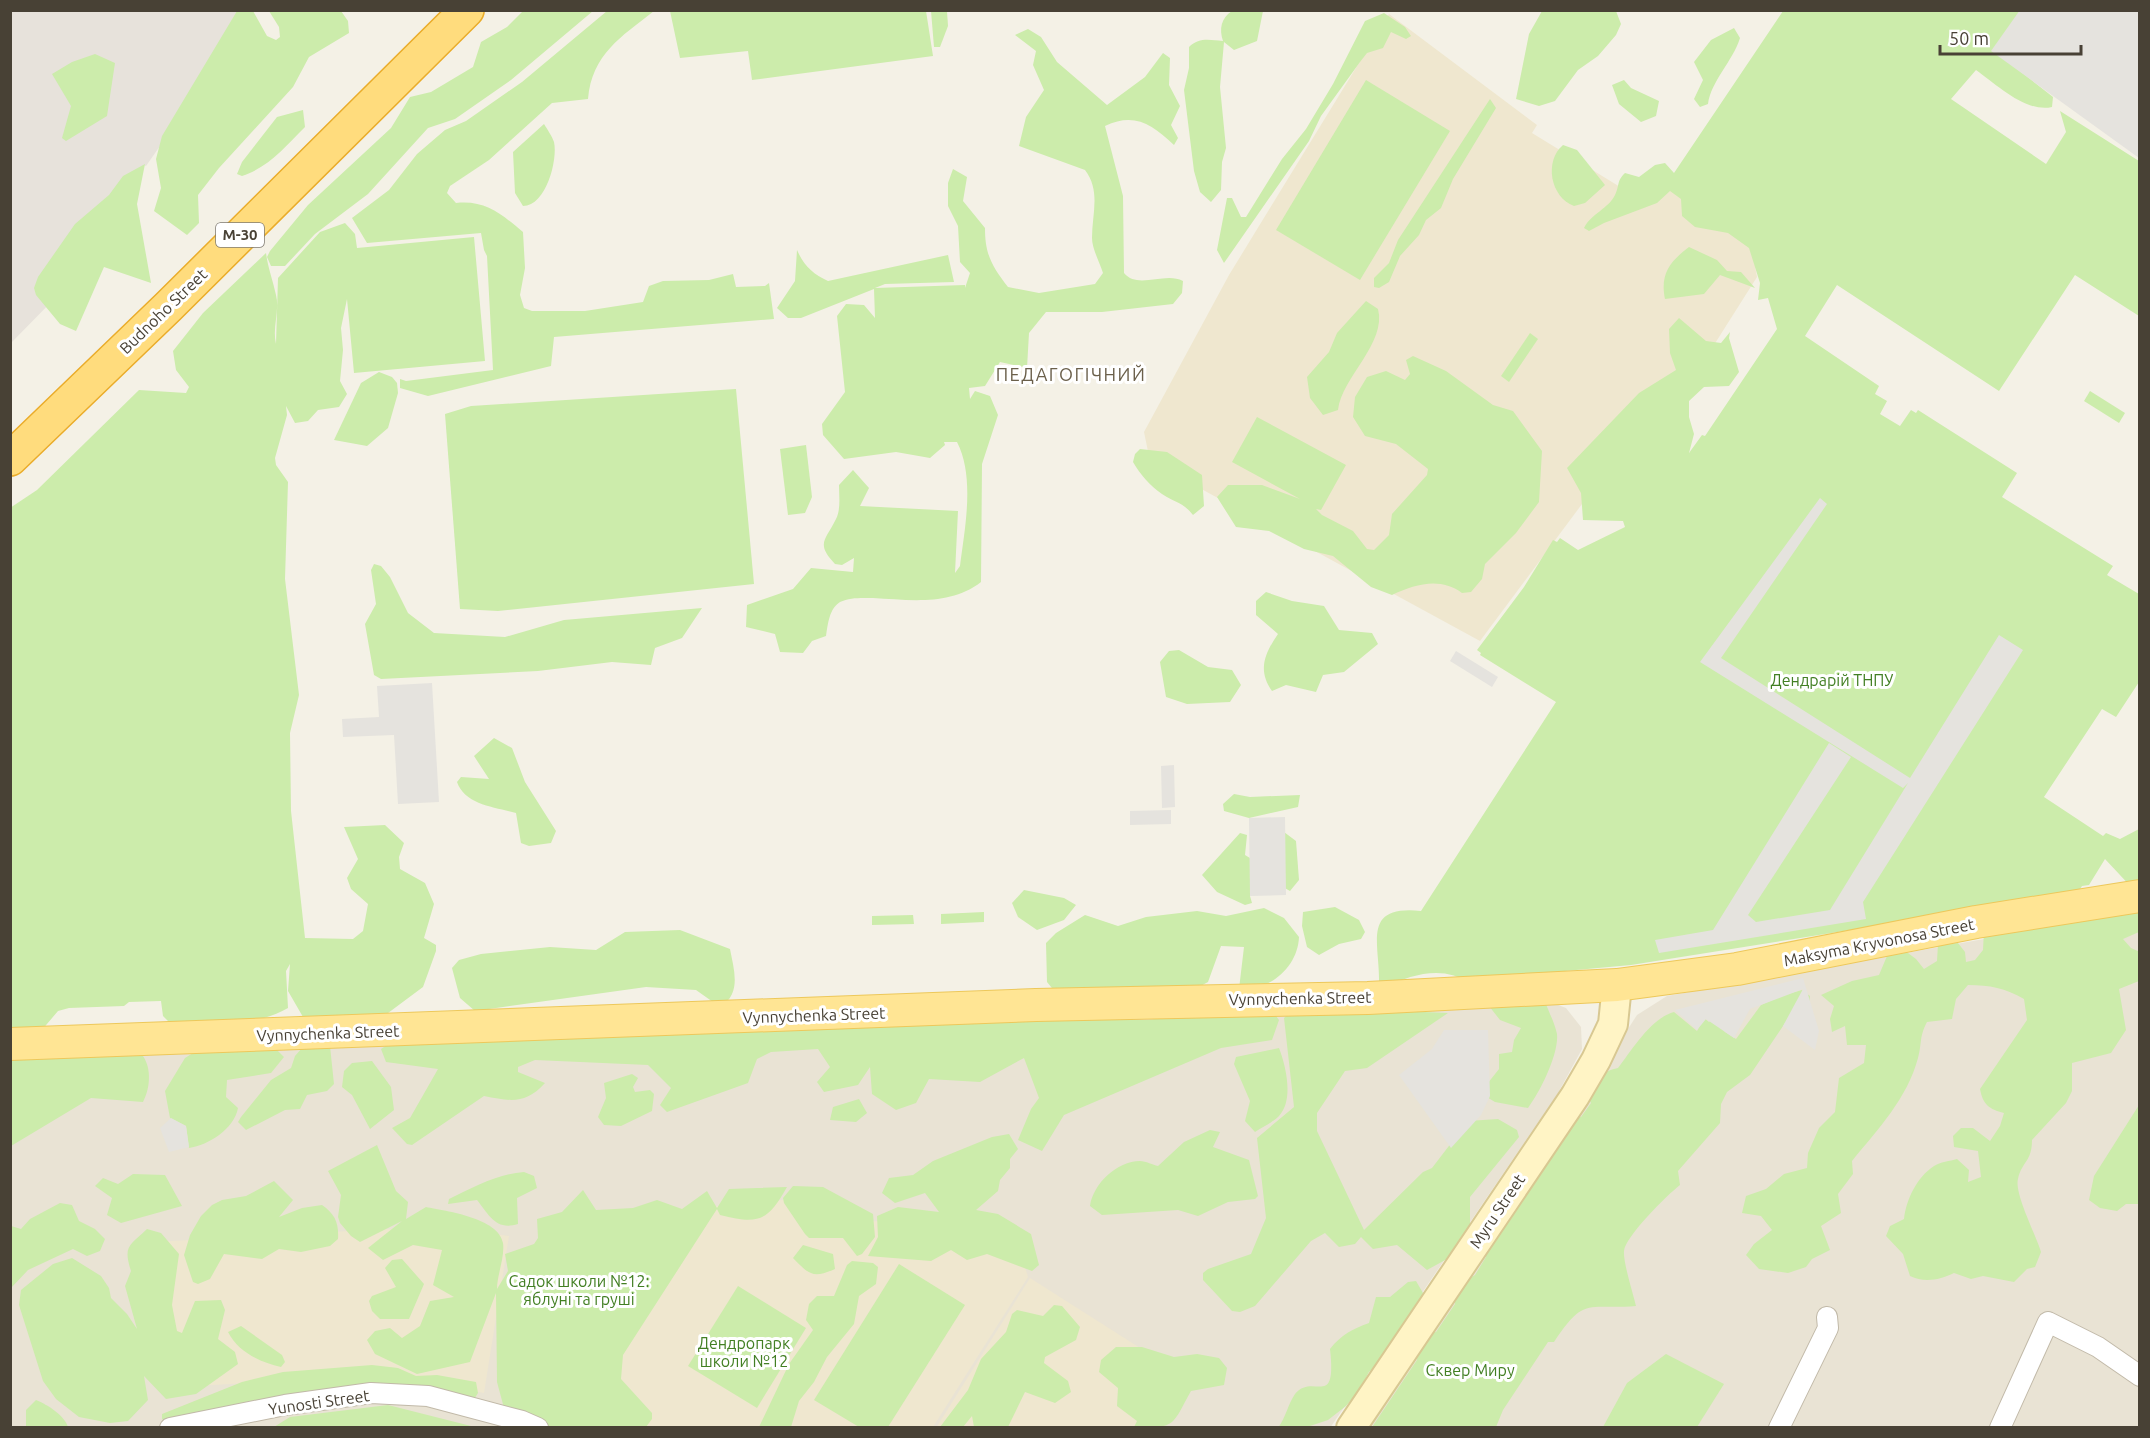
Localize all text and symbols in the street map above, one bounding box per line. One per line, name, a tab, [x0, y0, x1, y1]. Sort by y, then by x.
scale bar	[1940, 18, 2081, 56]
text: 50 m	[1949, 28, 1989, 48]
road number: М-30	[216, 223, 264, 247]
street label: Budnoho Street	[116, 264, 211, 357]
district label: ПЕДАГОГІЧНИЙ	[996, 364, 1146, 384]
park label: Дендрарій ТНПУ	[1771, 671, 1893, 689]
street label: Maksyma Kryvonosa Street	[1782, 915, 1977, 969]
street label: Vynnychenka Street	[1228, 988, 1372, 1008]
street label: Vynnychenka Street	[742, 1003, 886, 1026]
street label: Vynnychenka Street	[256, 1021, 400, 1044]
street label: Myru Street	[1466, 1170, 1529, 1251]
park label: Садок школи №12: яблуні та груші	[508, 1272, 650, 1308]
park label: Дендропарк школи №12	[698, 1334, 790, 1370]
park label: Сквер Миру	[1425, 1361, 1515, 1379]
street label: Yunosti Street	[267, 1386, 371, 1418]

